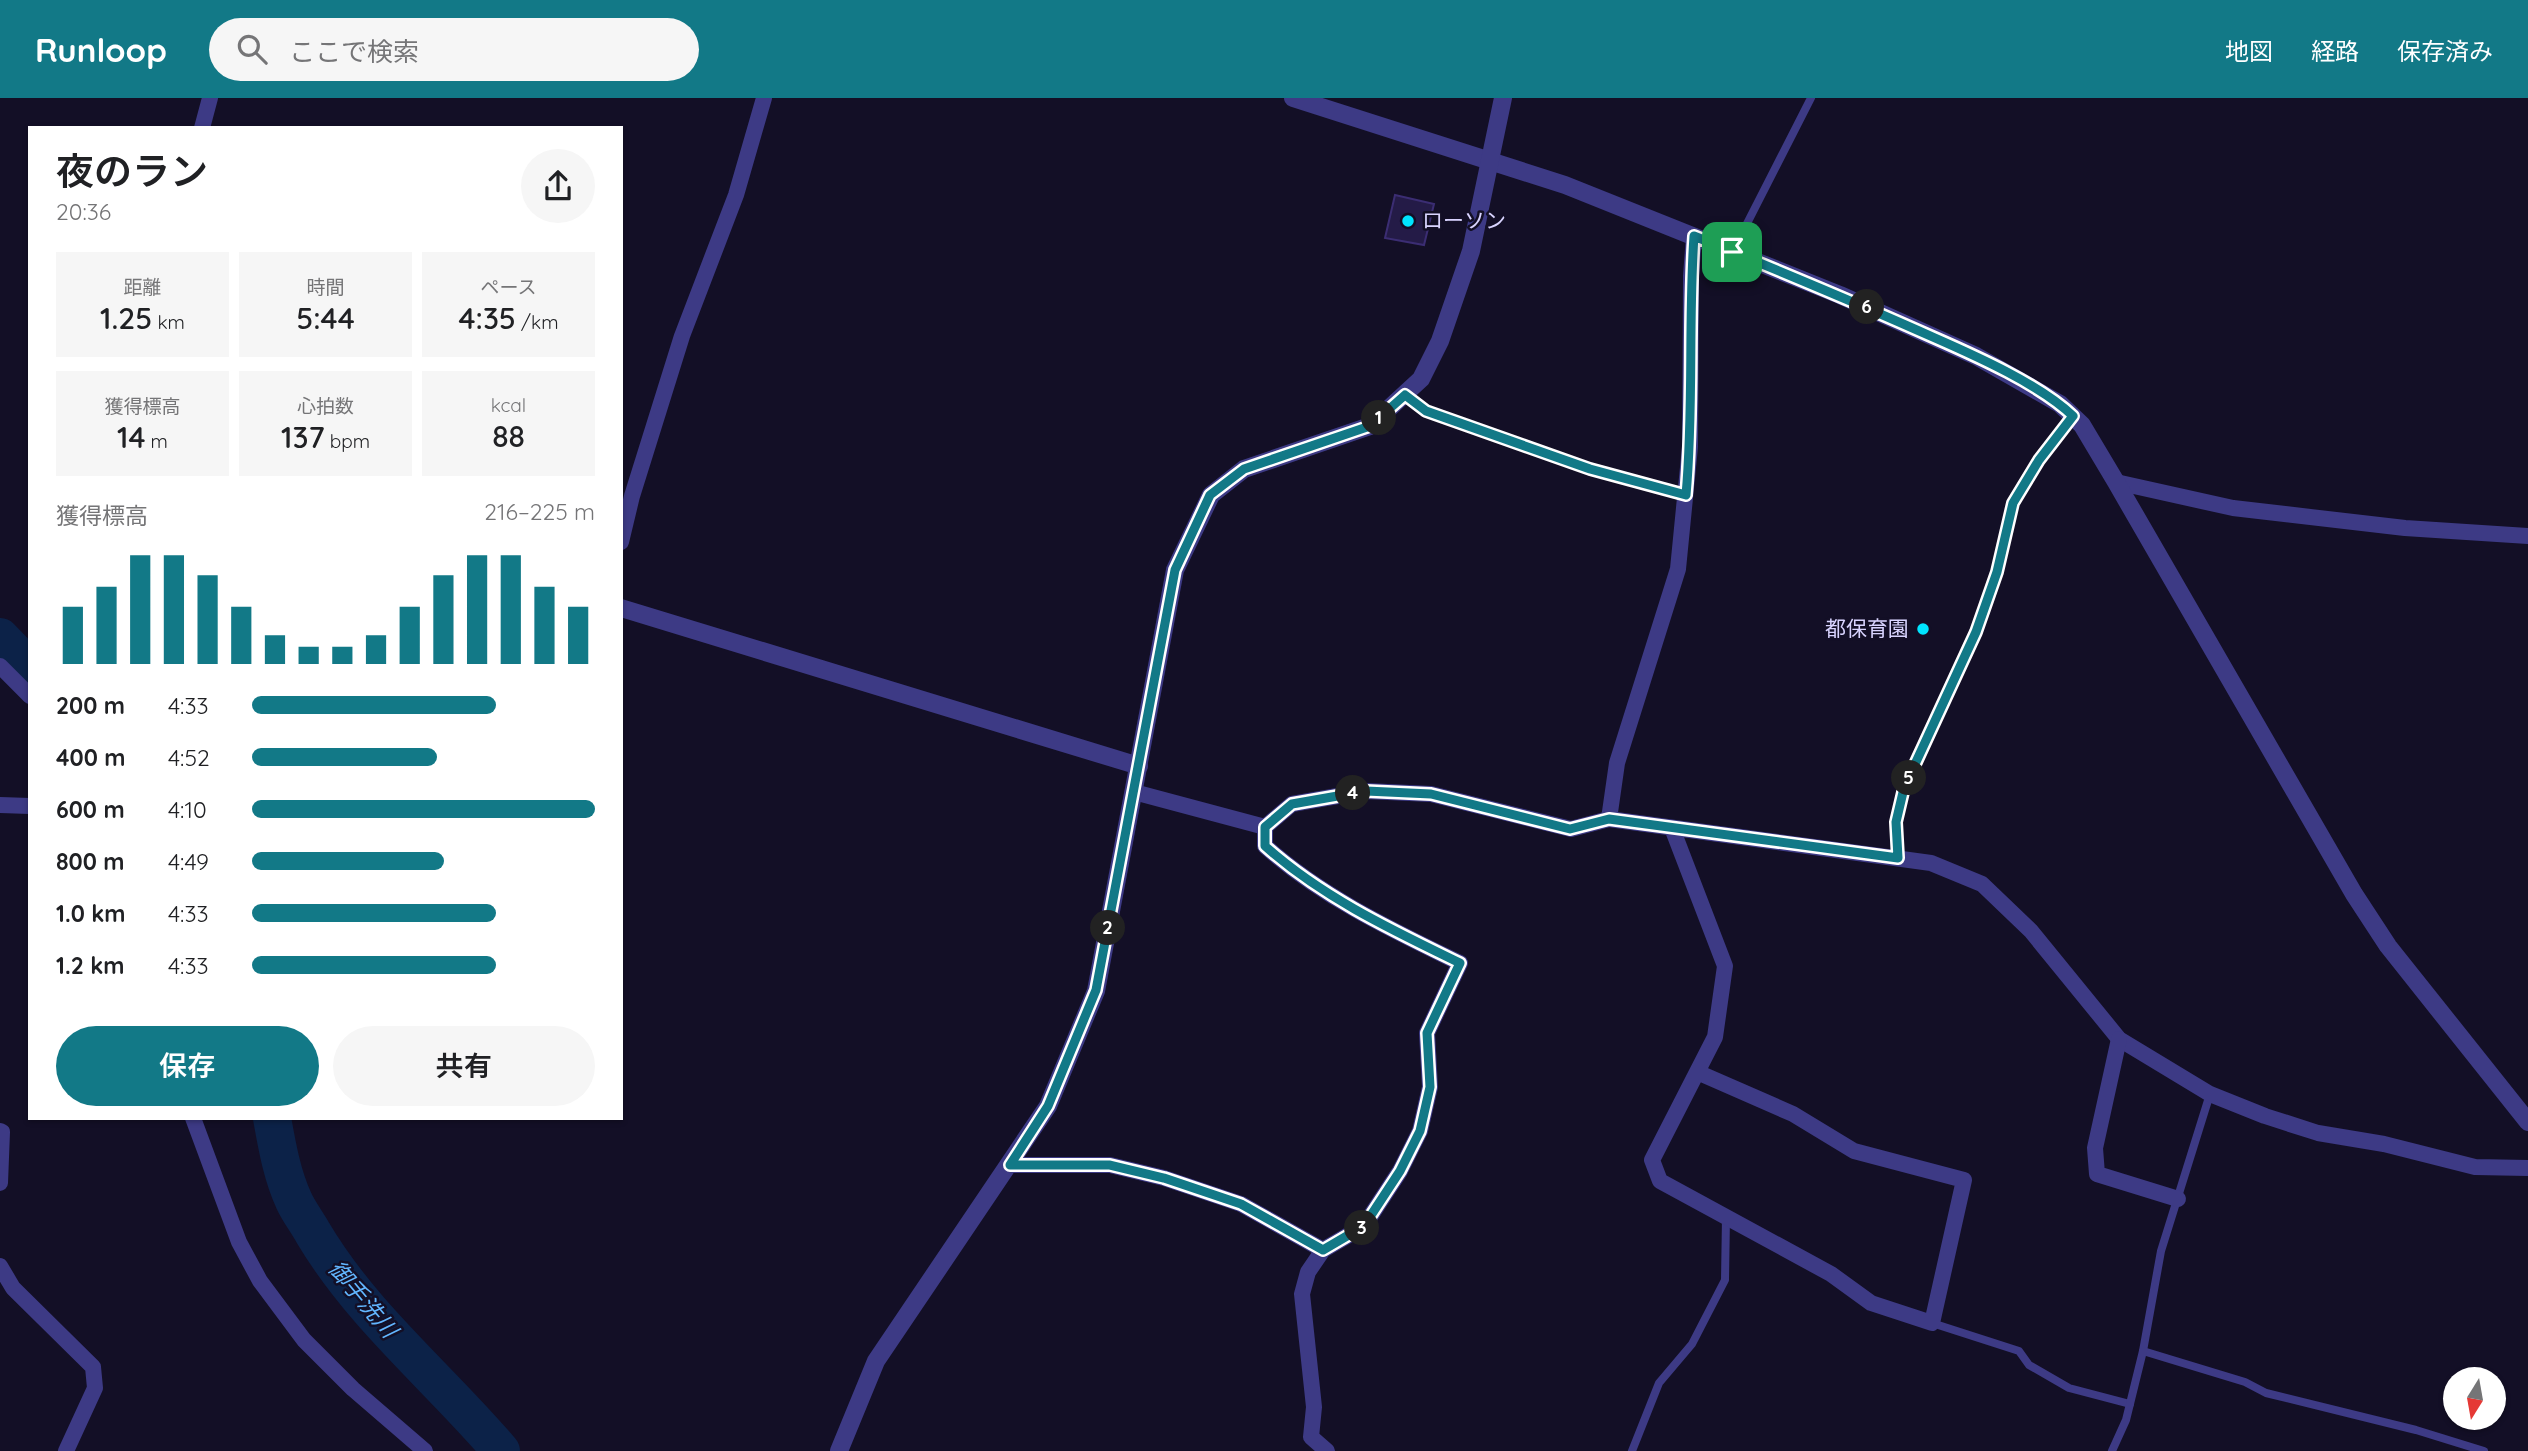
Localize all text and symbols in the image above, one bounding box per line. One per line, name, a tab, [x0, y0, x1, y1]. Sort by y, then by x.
search box	[209, 18, 699, 81]
text: Runloop	[35, 29, 167, 70]
icon: search	[233, 30, 271, 68]
text: ここで検索	[289, 35, 419, 68]
text: 地図	[2225, 36, 2273, 66]
text: 経路	[2311, 36, 2359, 66]
text: 保存済み	[2397, 36, 2493, 66]
text: 夜のラン	[56, 147, 208, 195]
button: share	[521, 149, 595, 223]
text: 20:36	[56, 197, 111, 226]
place label: ローソン	[1422, 207, 1506, 233]
marker: ローソン	[1400, 213, 1416, 229]
pin	[1702, 222, 1762, 282]
icon: arrive	[1713, 233, 1751, 271]
text: 距離	[123, 275, 162, 299]
text: 時間	[306, 275, 345, 299]
text: ペース	[480, 275, 537, 299]
pin: 6	[1850, 290, 1884, 325]
text: 6	[1861, 294, 1872, 318]
text: 1.25	[100, 299, 152, 337]
text: 5:44	[296, 299, 355, 337]
text: 4:35	[459, 299, 516, 337]
text: km	[152, 310, 185, 334]
text: /km	[516, 310, 558, 334]
text: kcal	[491, 393, 526, 417]
text: 獲得標高	[104, 394, 181, 418]
text: 心拍数	[297, 394, 354, 418]
pin: 1	[1362, 400, 1396, 436]
text: 1	[1375, 405, 1382, 429]
text: 88	[492, 417, 525, 455]
text: 14	[117, 418, 145, 456]
text: 137	[281, 418, 325, 456]
text: m	[145, 429, 168, 453]
text: bpm	[325, 429, 370, 453]
text: 216–225 m	[484, 497, 595, 526]
text: 獲得標高	[56, 501, 148, 530]
place label: 都保育園	[1825, 615, 1909, 641]
marker: 都保育園	[1915, 621, 1931, 637]
text: 200 m	[56, 691, 125, 720]
text: 4:33	[168, 691, 209, 720]
text: 400 m	[56, 743, 125, 772]
text: 4:52	[168, 743, 210, 772]
pin: 5	[1892, 760, 1926, 796]
text: 5	[1903, 765, 1914, 789]
pin: 4	[1336, 776, 1370, 810]
text: 4	[1347, 780, 1358, 804]
text: 600 m	[56, 795, 125, 824]
text: 4:10	[168, 795, 207, 824]
text: 800 m	[56, 847, 125, 876]
text: 4:49	[168, 847, 209, 876]
text: 1.0 km	[56, 899, 126, 928]
text: 4:33	[168, 899, 209, 928]
pin: 2	[1090, 910, 1126, 946]
text: 2	[1102, 915, 1113, 939]
text: 1.2 km	[56, 951, 125, 980]
text: 4:33	[168, 951, 209, 980]
button: 保存	[56, 1026, 319, 1106]
button: 共有	[333, 1026, 595, 1106]
pin: 3	[1344, 1210, 1380, 1246]
text: 3	[1356, 1215, 1367, 1239]
water label: 御手洗川	[323, 1254, 406, 1346]
north arrow	[2443, 1367, 2506, 1430]
map controls	[2443, 1367, 2506, 1430]

